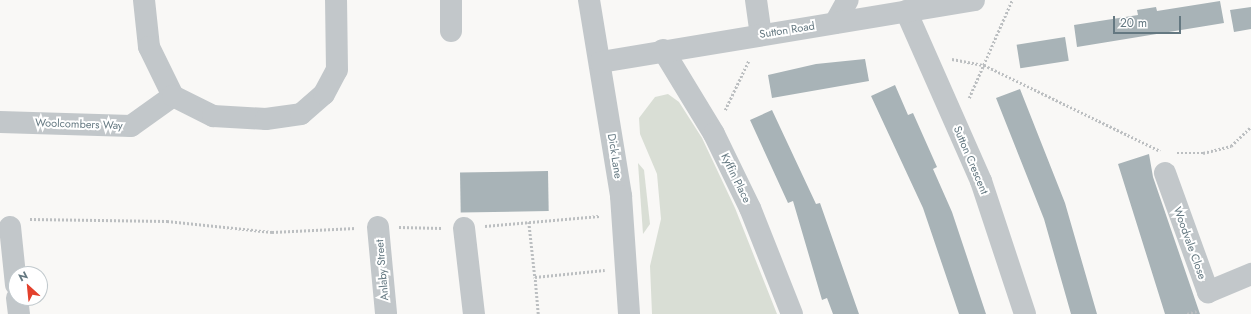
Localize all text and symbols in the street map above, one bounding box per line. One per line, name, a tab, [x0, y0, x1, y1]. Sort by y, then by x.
scale bar	[1115, 8, 1183, 34]
text: 20 m	[1120, 14, 1147, 32]
street label: Sutton Road	[758, 19, 816, 41]
street label: Woolcombers Way	[35, 116, 123, 132]
street label: Sutton Crescent	[951, 124, 991, 196]
street label: Dick Lane	[605, 133, 625, 179]
street label: Kyffin Place	[718, 151, 754, 205]
street label: Woodvale Close	[1171, 205, 1209, 281]
street label: Anlaby Street	[373, 239, 391, 301]
north arrow	[8, 266, 48, 306]
text: N	[15, 267, 31, 285]

